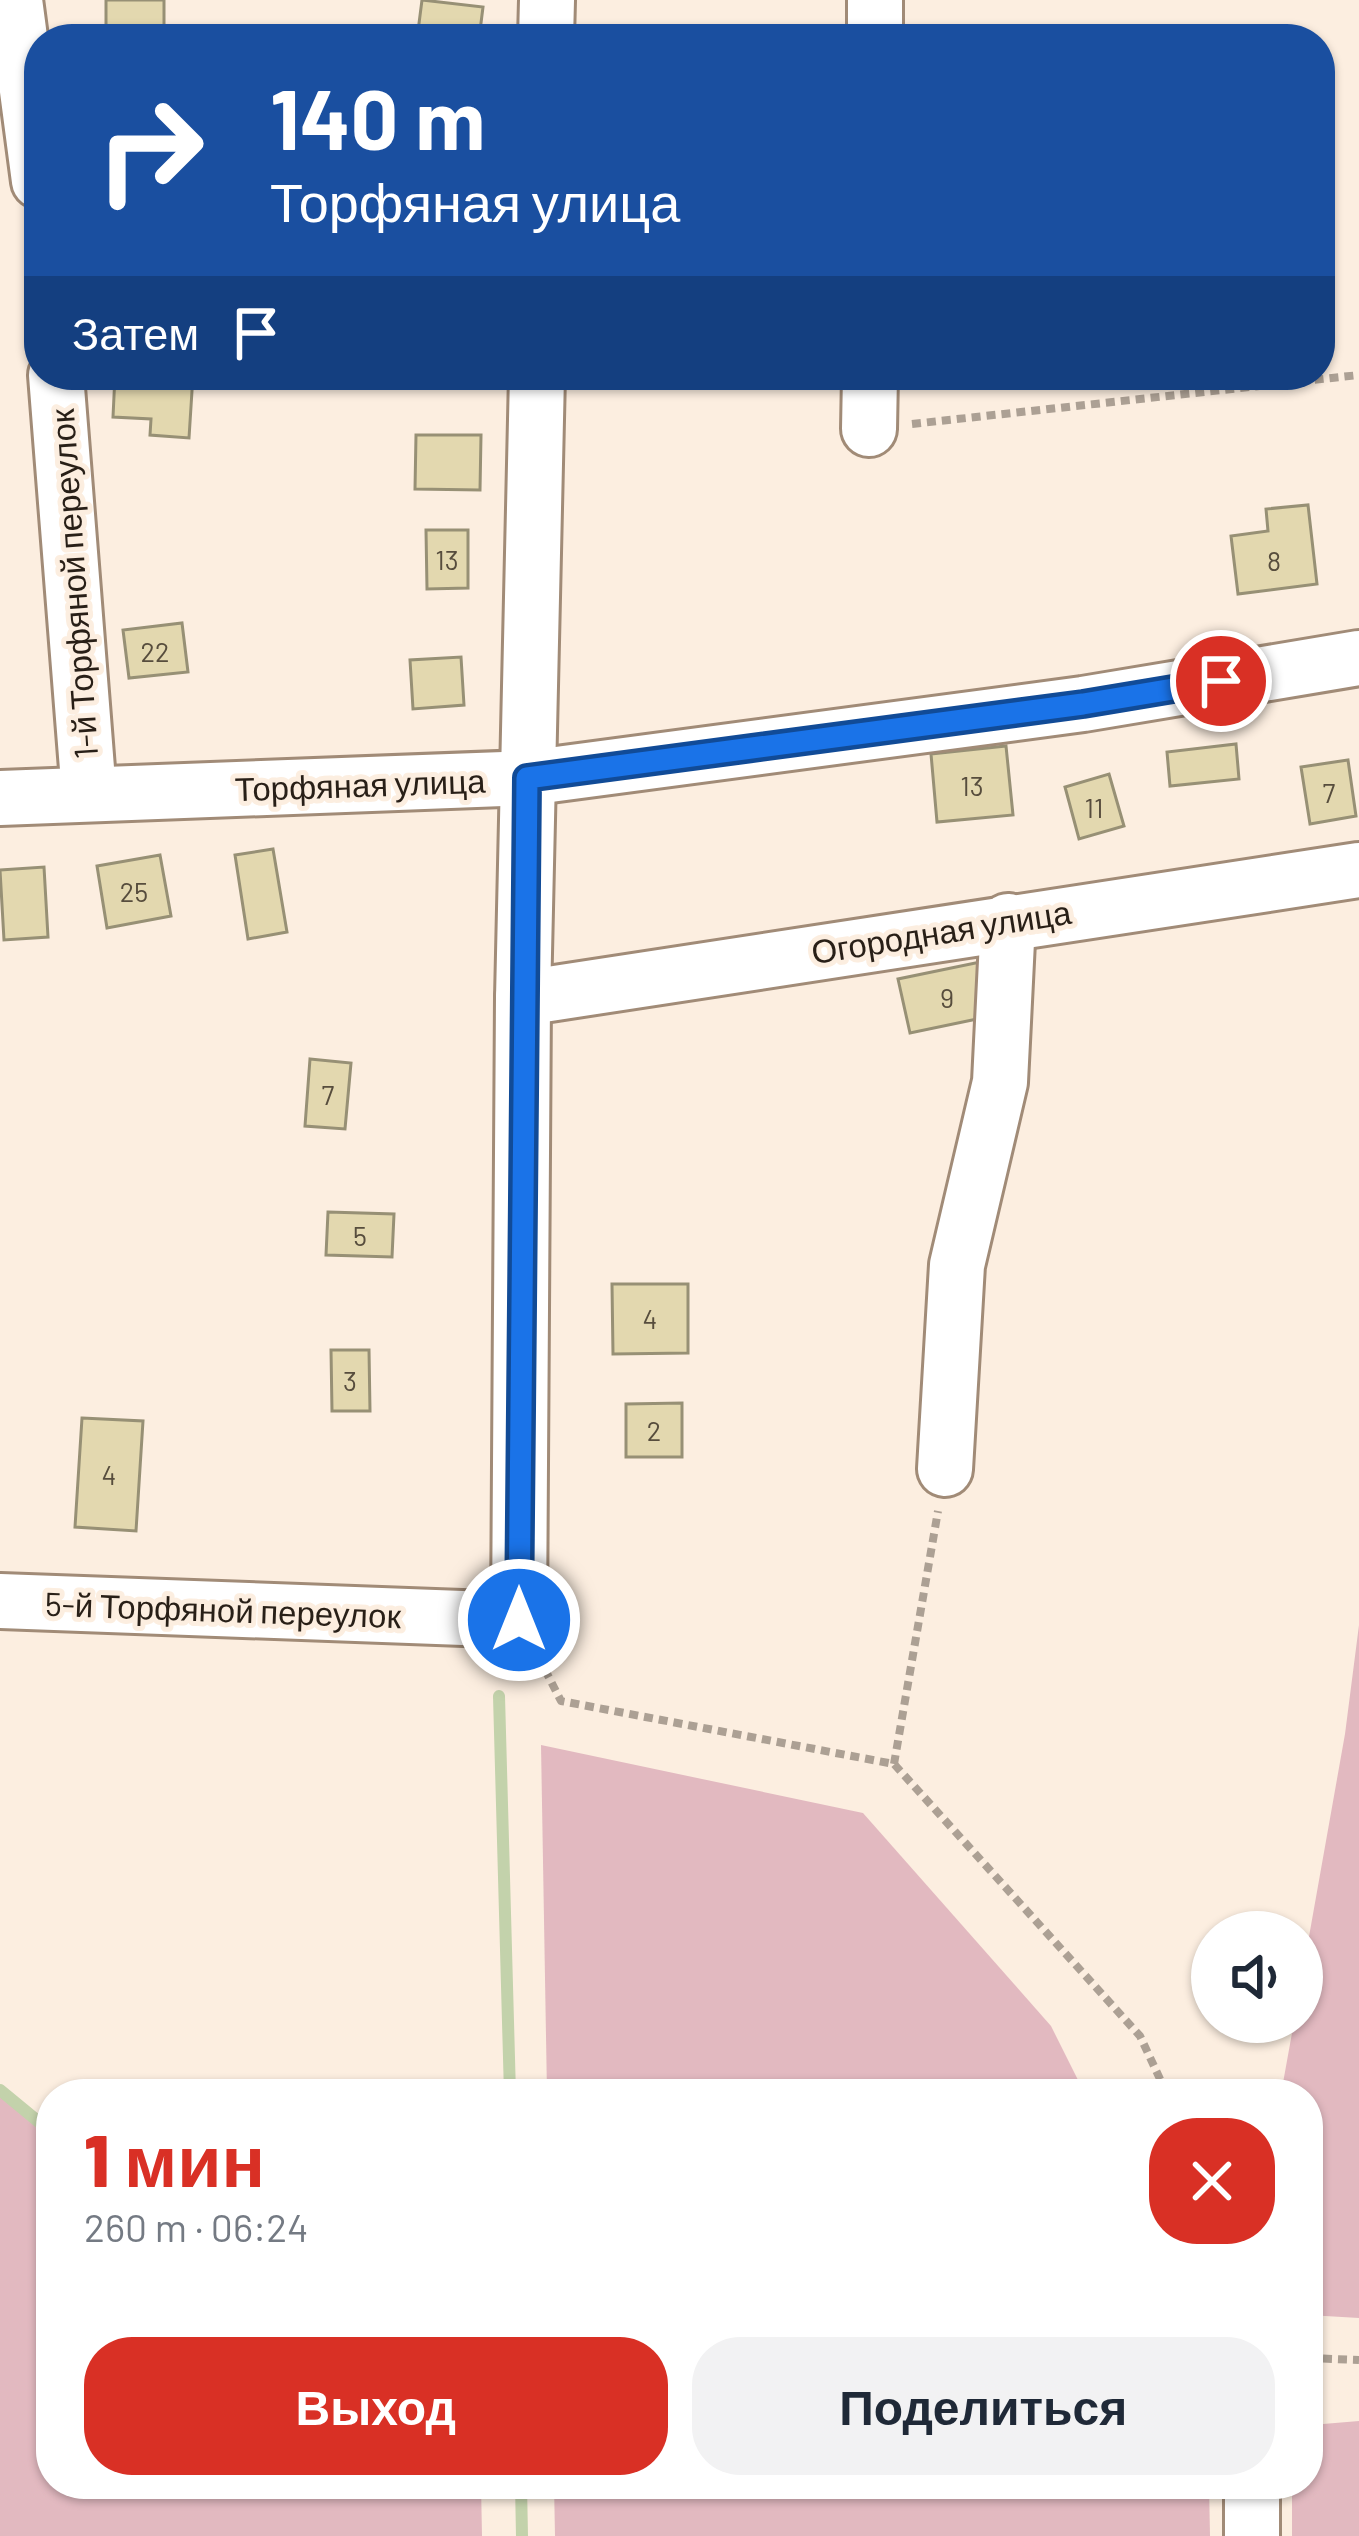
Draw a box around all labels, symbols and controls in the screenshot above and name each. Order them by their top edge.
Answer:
text: 140 m [270,66,485,167]
icon: right [72,72,228,228]
text: Торфяная улица [270,168,680,233]
icon: arrive [223,300,289,366]
text: Затем [72,305,199,359]
street label: 1-й Торфяной переулок [41,407,105,760]
house number: 13 [435,543,459,575]
house number: 8 [1267,544,1281,576]
pin [1170,630,1272,732]
house number: 22 [141,635,169,667]
icon: arrive [1188,648,1254,714]
street label: Торфяная улица [234,760,487,808]
house number: 13 [960,769,984,801]
house number: 7 [1323,776,1336,808]
house number: 11 [1085,791,1103,823]
house number: 25 [120,875,148,907]
street label: Огородная улица [808,891,1074,971]
house number: 9 [940,981,954,1013]
house number: 7 [322,1078,335,1110]
house number: 5 [353,1219,367,1251]
house number: 4 [643,1302,657,1334]
house number: 3 [343,1364,357,1396]
house number: 2 [647,1414,661,1446]
house number: 4 [102,1458,116,1490]
position arrow [456,1557,582,1683]
street label: 5-й Торфяной переулок [44,1583,402,1635]
map controls [1191,1911,1323,2043]
button: sound [1191,1911,1323,2043]
text: 1 мин [84,2115,265,2201]
button: close [1149,2118,1275,2244]
text: 260 m · 06:24 [84,2203,309,2250]
button: Выход [84,2337,668,2475]
button: Поделиться [692,2337,1275,2475]

